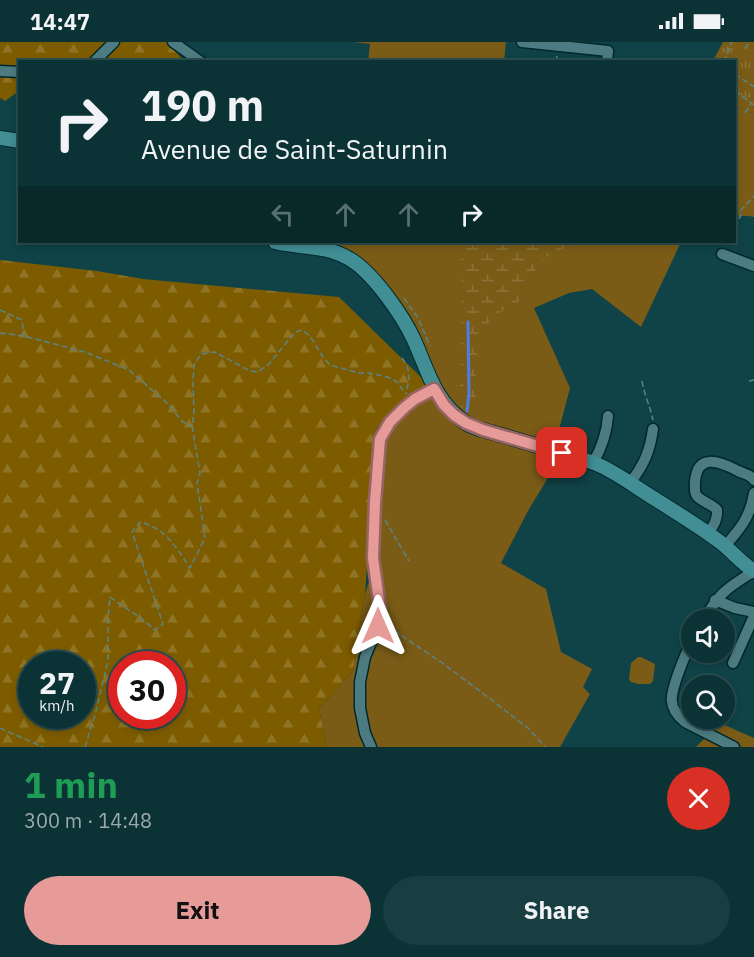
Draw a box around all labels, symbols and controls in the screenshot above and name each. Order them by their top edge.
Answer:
text: 14:47 [30,7,90,36]
text: 190 m [141,78,264,133]
icon: right [42,84,120,162]
text: Avenue de Saint-Saturnin [141,131,448,166]
icon: left [266,198,299,231]
icon: ahead [329,198,362,231]
icon: ahead [392,198,425,231]
icon: right [455,198,488,231]
pin [536,427,587,478]
icon: arrive [545,436,578,469]
position arrow [346,594,410,658]
map controls [681,609,735,729]
button: sound [681,609,735,663]
speed limit sign: 30 [108,651,186,729]
text: 27 [39,663,75,702]
button: search [681,675,735,729]
text: km/h [39,696,75,715]
text: 1 min [24,761,118,808]
button: close [667,767,730,830]
text: 300 m · 14:48 [24,807,152,834]
button: Exit [24,876,371,945]
button: Share [383,876,730,945]

